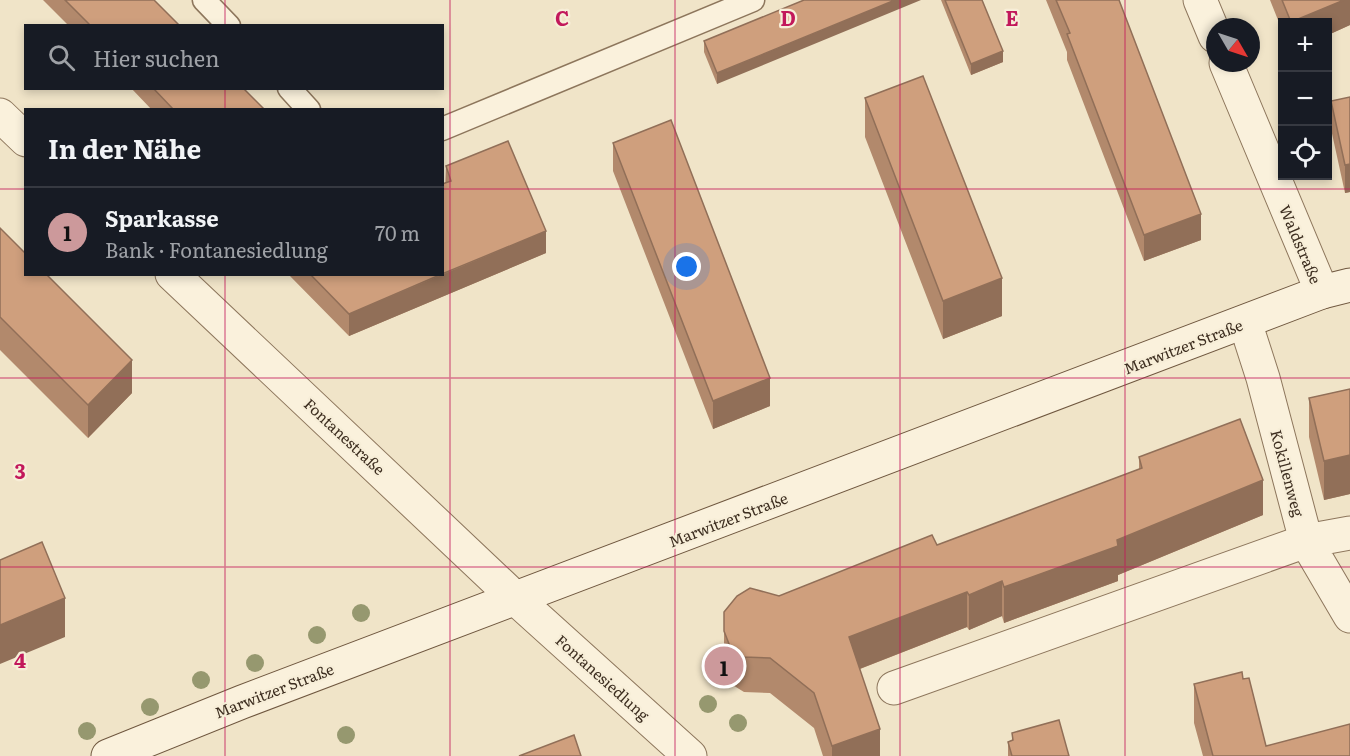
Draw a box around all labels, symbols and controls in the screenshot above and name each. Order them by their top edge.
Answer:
text: C [555,2,569,32]
text: D [780,2,796,32]
text: E [1005,2,1019,32]
north arrow [1206,18,1260,72]
map controls [1278,18,1332,180]
button: + [1278,18,1332,72]
search box [24,24,444,90]
icon: search [45,41,78,74]
text: Hier suchen [93,41,220,74]
button: − [1278,72,1332,126]
button: locate [1278,126,1332,180]
text: In der Nähe [48,128,201,167]
text: Sparkasse [105,201,219,234]
street label: Waldstraße [1274,201,1328,287]
text: 1 [63,217,72,247]
text: 70 m [375,217,420,247]
text: Bank · Fontanesiedlung [105,234,328,264]
your location [672,252,701,281]
street label: Marwitzer Straße [1120,313,1246,379]
street label: Fontanestraße [299,392,391,480]
street label: Kokillenweg [1265,427,1311,520]
text: 3 [14,455,26,485]
street label: Marwitzer Straße [665,486,791,552]
street label: Fontanesiedlung [551,629,656,726]
text: 4 [14,644,26,674]
pin: 1 [704,644,744,688]
street label: Marwitzer Straße [211,657,337,723]

